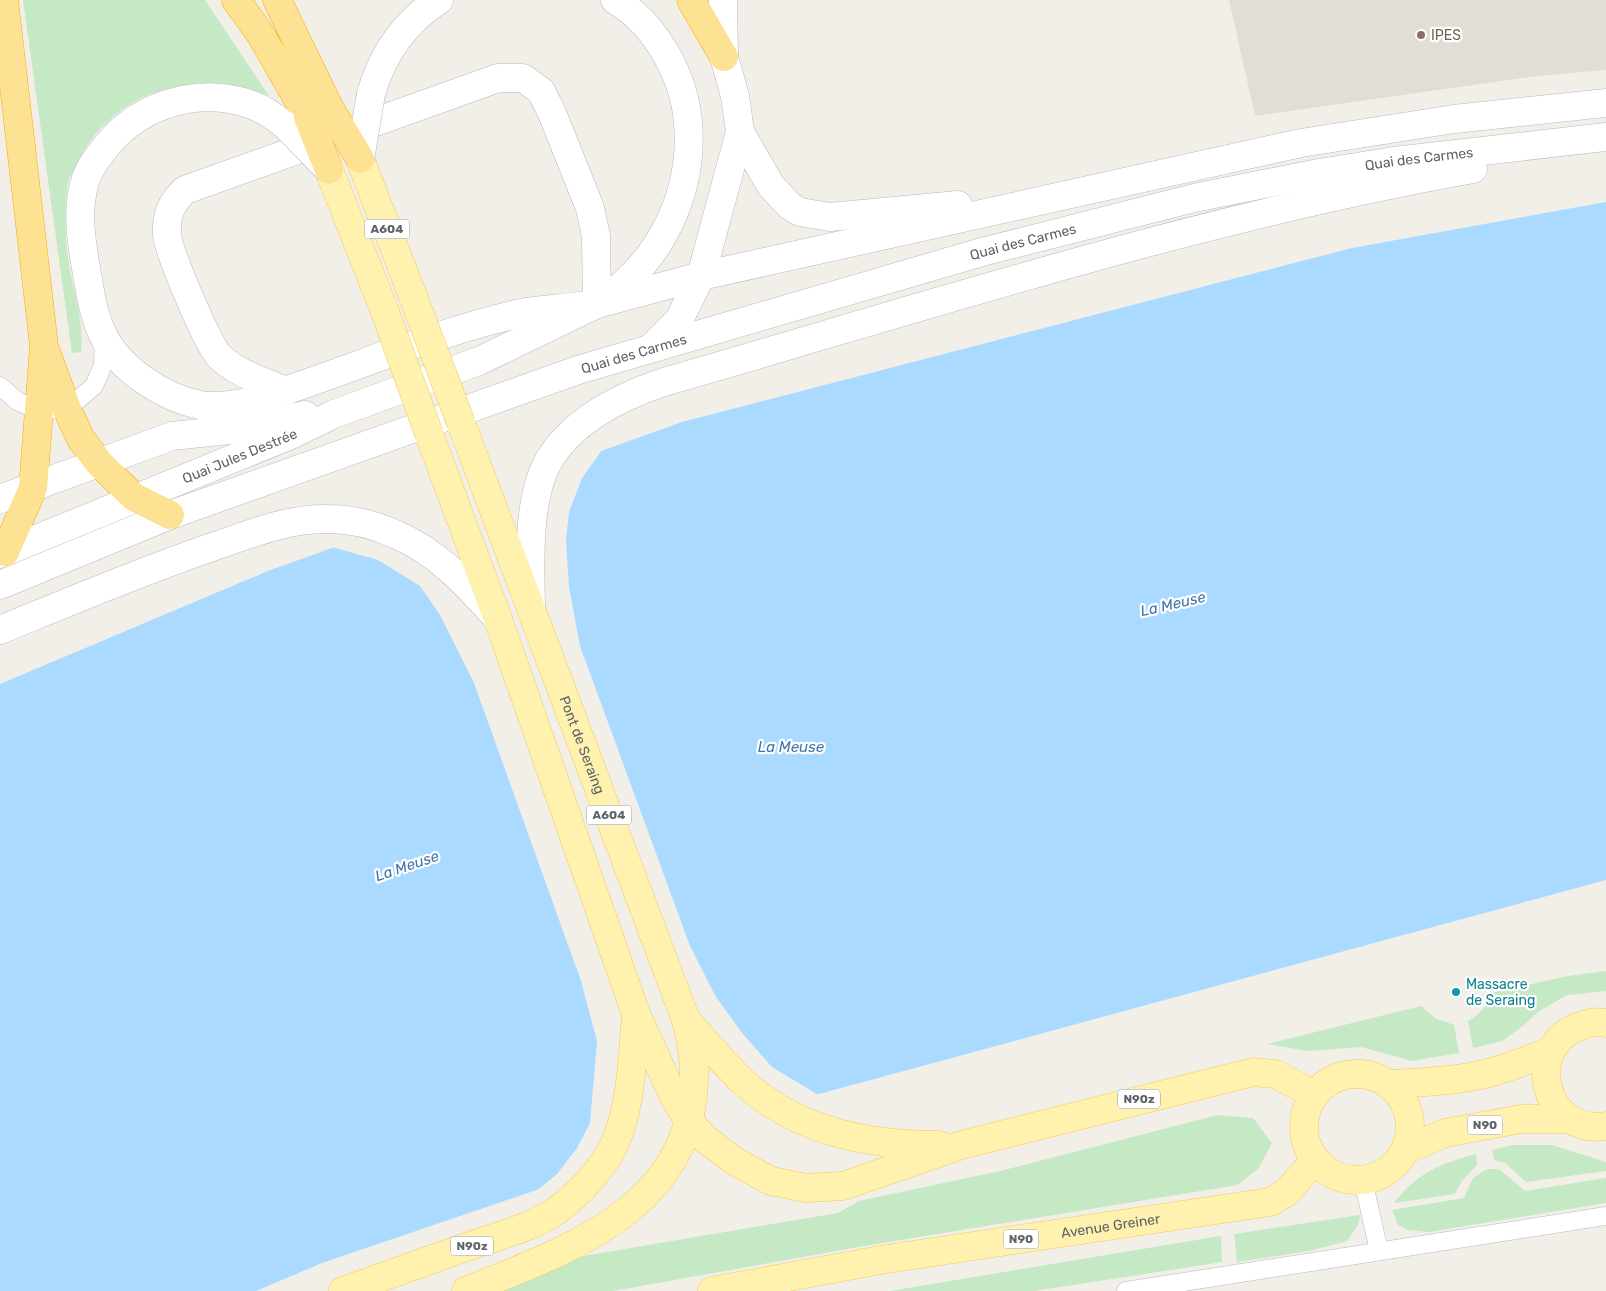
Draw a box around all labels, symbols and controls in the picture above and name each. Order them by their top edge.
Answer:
place label: IPES [1431,27,1461,44]
marker: IPES [1415,29,1427,41]
street label: Quai des Carmes [1364,144,1474,175]
road number: A604 [364,220,410,238]
street label: Quai des Carmes [968,220,1078,264]
street label: Quai des Carmes [579,331,689,378]
street label: Quai Jules Destrée [180,425,300,487]
water label: La Meuse [1139,588,1208,620]
street label: Pont de Seraing [556,694,608,797]
water label: La Meuse [758,738,825,756]
road number: A604 [586,806,632,824]
water label: La Meuse [373,847,442,885]
place label: Massacre de Seraing [1466,976,1535,1009]
marker: Massacre de Seraing [1450,986,1462,998]
road number: N90z [1118,1090,1160,1108]
road number: N90 [1468,1116,1502,1134]
street label: Avenue Greiner [1060,1210,1162,1242]
road number: N90 [1004,1230,1038,1248]
road number: N90z [451,1236,493,1256]

